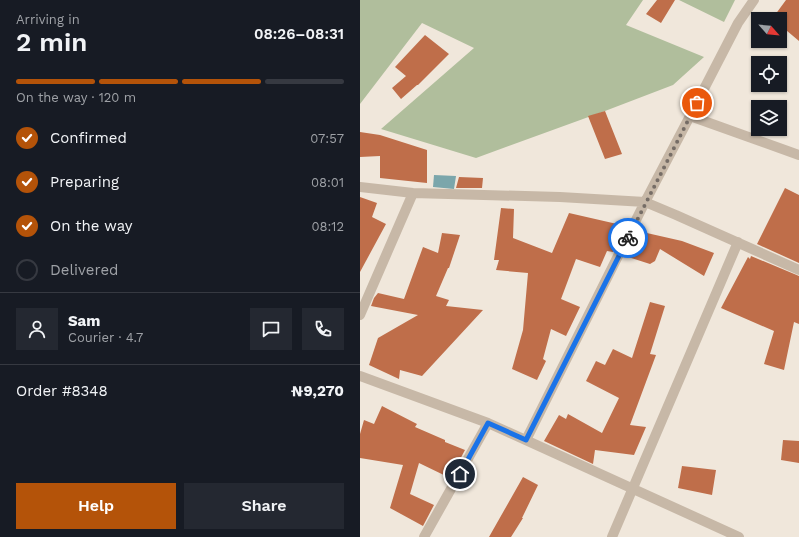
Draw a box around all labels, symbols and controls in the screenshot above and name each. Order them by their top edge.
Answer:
text: Arriving in [16,12,80,27]
north arrow [751,12,787,48]
map controls [751,12,787,136]
text: 08:26–08:31 [254,25,344,43]
text: 2 min [16,27,87,57]
button: locate [751,56,787,92]
pin [680,86,714,120]
text: On the way · 120 m [16,90,136,105]
icon: bag [686,92,708,114]
button: layers [751,100,787,136]
icon: check [16,127,38,149]
text: Confirmed [50,129,127,147]
text: 07:57 [310,131,344,146]
icon: check [16,171,38,193]
text: Preparing [50,173,119,191]
text: 08:01 [311,175,344,190]
icon: check [16,215,38,237]
text: On the way [50,217,132,235]
courier [608,218,648,258]
text: 08:12 [311,219,344,234]
icon: bike [617,227,639,249]
text: Delivered [50,261,118,279]
button: person [16,308,58,350]
button: chat [250,308,292,350]
button: phone [302,308,344,350]
text: Sam [68,312,100,330]
text: Courier · 4.7 [68,330,143,345]
text: Order #8348 [16,382,108,400]
text: ₦9,270 [291,382,344,400]
pin [443,457,477,491]
icon: home [449,463,471,485]
button: Help [16,483,176,529]
button: Share [184,483,344,529]

